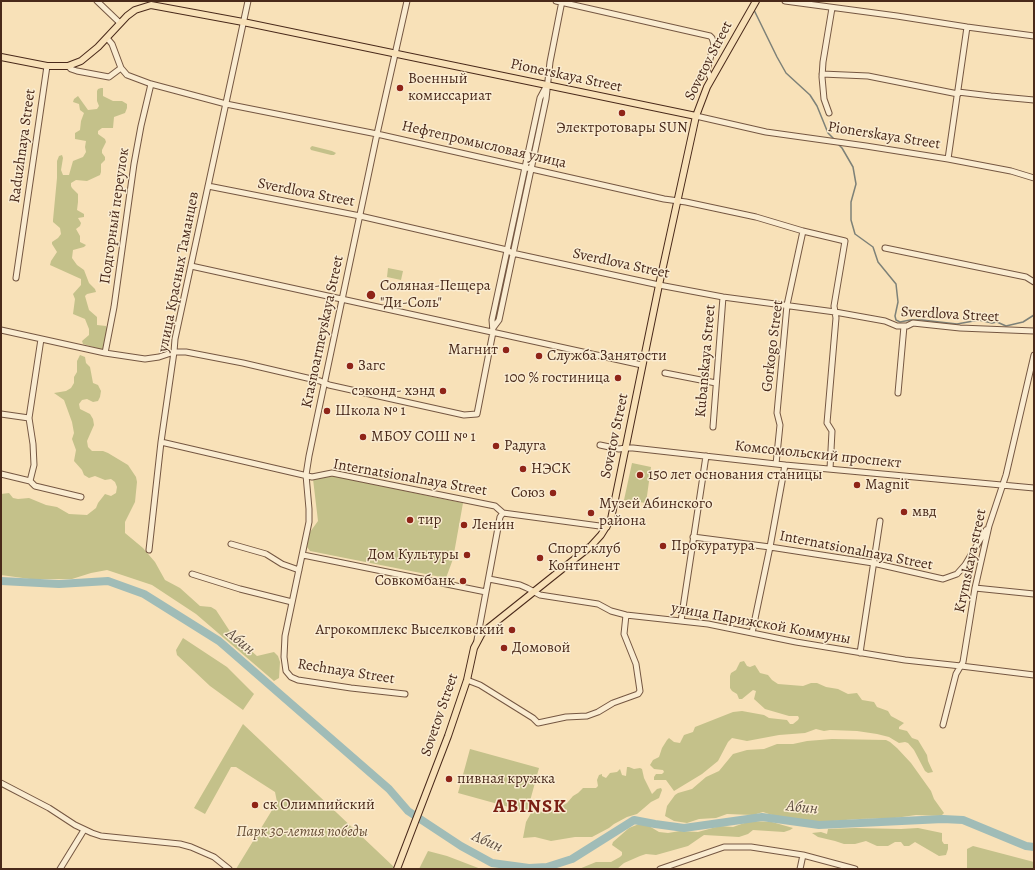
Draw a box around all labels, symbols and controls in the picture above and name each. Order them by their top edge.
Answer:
street label: Sovetov Street [681,18,737,104]
street label: Pionerskaya Street [509,55,623,97]
place label: Военный комиссариат [408,70,492,105]
marker: Военный комиссариат [395,83,405,93]
street label: Raduzhnaya Street [6,88,40,204]
marker: Электротовары SUN [617,108,627,118]
street label: Нефтепромысловая улица [400,117,568,173]
street label: Pionerskaya Street [826,118,942,154]
place label: Электротовары SUN [556,119,688,137]
street label: Подгорный переулок [97,147,133,285]
street label: Sverdlova Street [256,175,356,211]
street label: улица Красных Таманцев [155,190,203,354]
street label: Sverdlova Street [571,245,671,283]
street label: Krasnoarmeyskaya Street [298,254,348,410]
place label: Соляная-Пещера "Ди-Соль" [380,277,491,312]
marker: Соляная-Пещера "Ди-Соль" [365,289,377,301]
street label: Gorkogo Street [758,299,788,393]
street label: Sverdlova Street [900,303,1000,327]
street label: Kubanskaya Street [692,304,720,418]
place label: Магнит [448,341,498,359]
marker: Магнит [501,345,511,355]
place label: Служба Занятости [547,347,667,365]
marker: Служба Занятости [534,351,544,361]
place label: Загс [358,357,386,375]
marker: Загс [345,361,355,371]
place label: 100 % гостиница [504,369,610,387]
marker: 100 % гостиница [613,373,623,383]
place label: сэконд- хэнд [351,382,435,400]
marker: сэконд- хэнд [438,386,448,396]
street label: Sovetov Street [597,392,633,480]
place label: Школа № 1 [335,402,406,420]
marker: Школа № 1 [322,406,332,416]
place label: МБОУ СОШ № 1 [371,428,476,446]
marker: МБОУ СОШ № 1 [358,432,368,442]
place label: Радуга [504,437,546,455]
street label: Комсомольский проспект [734,437,902,473]
marker: Радуга [491,441,501,451]
street label: Internatsionalnaya Street [332,456,488,500]
place label: НЭСК [531,460,571,478]
marker: НЭСК [518,464,528,474]
place label: 150 лет основания станицы [648,466,823,484]
marker: 150 лет основания станицы [635,470,645,480]
place label: Magnit [865,476,909,494]
marker: Magnit [852,480,862,490]
place label: Союз [511,484,545,502]
marker: Союз [548,488,558,498]
place label: Музей Абинского района [599,495,713,530]
place label: мвд [912,503,937,521]
marker: мвд [899,507,909,517]
street label: Krymskaya street [951,507,991,615]
marker: Музей Абинского района [586,508,596,518]
place label: тир [418,511,441,529]
marker: тир [405,515,415,525]
place label: Ленин [472,516,515,534]
marker: Ленин [459,520,469,530]
street label: Internatsionalnaya Street [778,527,934,575]
place label: Прокуратура [671,537,755,555]
place label: Спорт клуб Континент [548,540,621,575]
marker: Прокуратура [658,541,668,551]
place label: Дом Культуры [368,546,459,564]
marker: Дом Культуры [462,550,472,560]
marker: Спорт клуб Континент [535,553,545,563]
place label: Совкомбанк [375,572,455,590]
marker: Совкомбанк [458,576,468,586]
street label: улица Парижской Коммуны [670,599,852,649]
place label: Агрокомплекс Выселковский [315,621,504,639]
water label: Абин [222,624,258,660]
marker: Агрокомплекс Выселковский [507,625,517,635]
place label: Домовой [512,639,570,657]
marker: Домовой [499,643,509,653]
street label: Rechnaya Street [296,655,396,689]
street label: Sovetov Street [417,671,463,759]
place label: пивная кружка [457,770,555,788]
marker: пивная кружка [444,774,454,784]
place label: ск Олимпийский [263,796,375,814]
district label: ABINSK [493,796,567,818]
water label: Абин [785,797,819,819]
marker: ск Олимпийский [250,800,260,810]
park label: Парк 30-летия победы [236,823,368,841]
water label: Абин [469,827,505,857]

